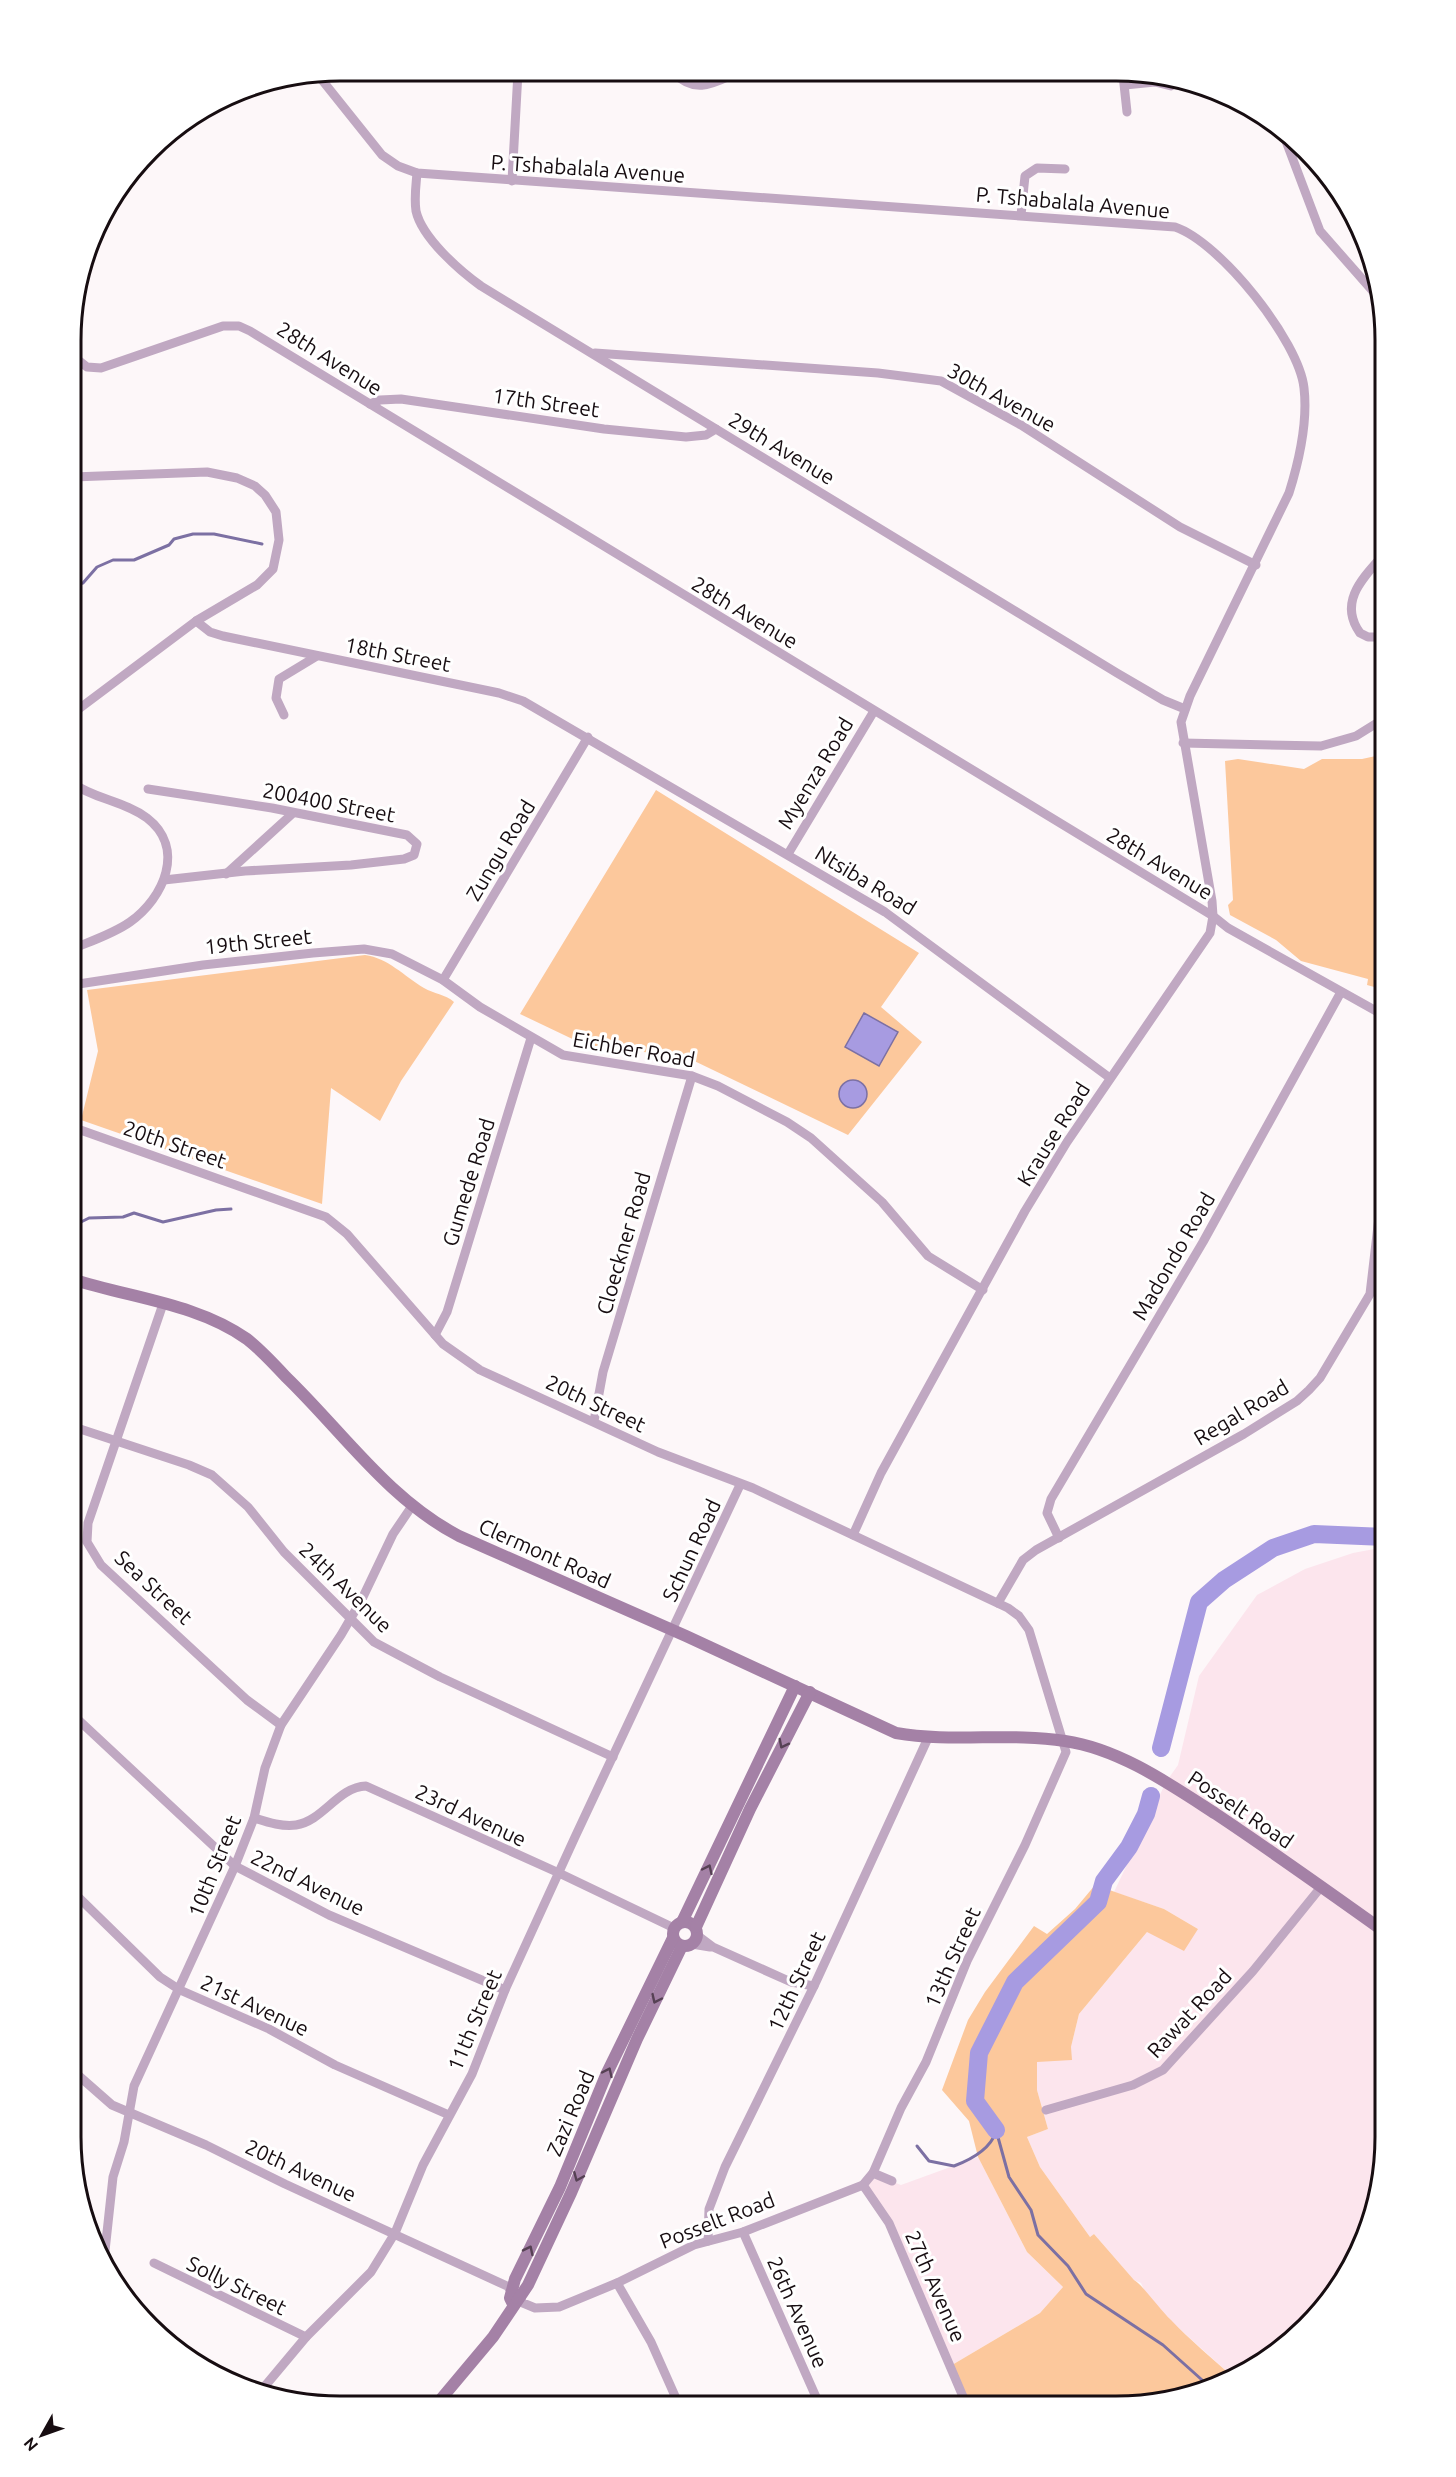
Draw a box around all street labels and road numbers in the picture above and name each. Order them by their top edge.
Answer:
street label: P. Tshabalala Avenue [490,149,686,187]
street label: P. Tshabalala Avenue [975,182,1171,222]
street label: 28th Avenue [273,316,387,400]
street label: 30th Avenue [944,358,1060,436]
street label: 17th Street [491,383,601,421]
street label: 29th Avenue [725,407,839,489]
street label: 28th Avenue [688,571,802,653]
street label: 18th Street [343,632,453,676]
street label: Myenza Road [772,713,858,833]
street label: 200400 Street [261,777,397,827]
street label: Zungu Road [461,795,539,905]
street label: 28th Avenue [1103,822,1217,904]
street label: Ntsiba Road [811,840,921,920]
street label: 19th Street [203,923,313,959]
street label: Eichber Road [571,1026,697,1072]
street label: Krause Road [1012,1078,1094,1190]
street label: 20th Street [120,1115,230,1173]
street label: Gumede Road [437,1115,499,1249]
street label: Cloeckner Road [591,1169,655,1317]
street label: Madondo Road [1127,1188,1219,1324]
street label: 20th Street [542,1369,650,1437]
street label: Regal Road [1189,1374,1293,1450]
street label: Schun Road [657,1495,725,1605]
street label: Clermont Road [475,1513,615,1593]
street label: 24th Avenue [295,1537,397,1637]
street label: Sea Street [110,1545,198,1629]
street label: Posselt Road [1184,1765,1298,1853]
street label: 23rd Avenue [412,1779,530,1851]
street label: 10th Street [183,1812,245,1920]
street label: 22nd Avenue [247,1844,369,1920]
street label: 13th Street [919,1903,985,2011]
street label: 12th Street [762,1927,830,2035]
street label: Rawat Road [1142,1964,1236,2062]
street label: 11th Street [442,1966,506,2074]
street label: 21st Avenue [197,1969,313,2041]
street label: Zazi Road [541,2067,599,2159]
street label: 20th Avenue [242,2134,360,2206]
street label: Posselt Road [656,2187,778,2253]
street label: 27th Avenue [901,2227,971,2345]
street label: Solly Street [183,2251,291,2319]
street label: 26th Avenue [763,2253,833,2371]

